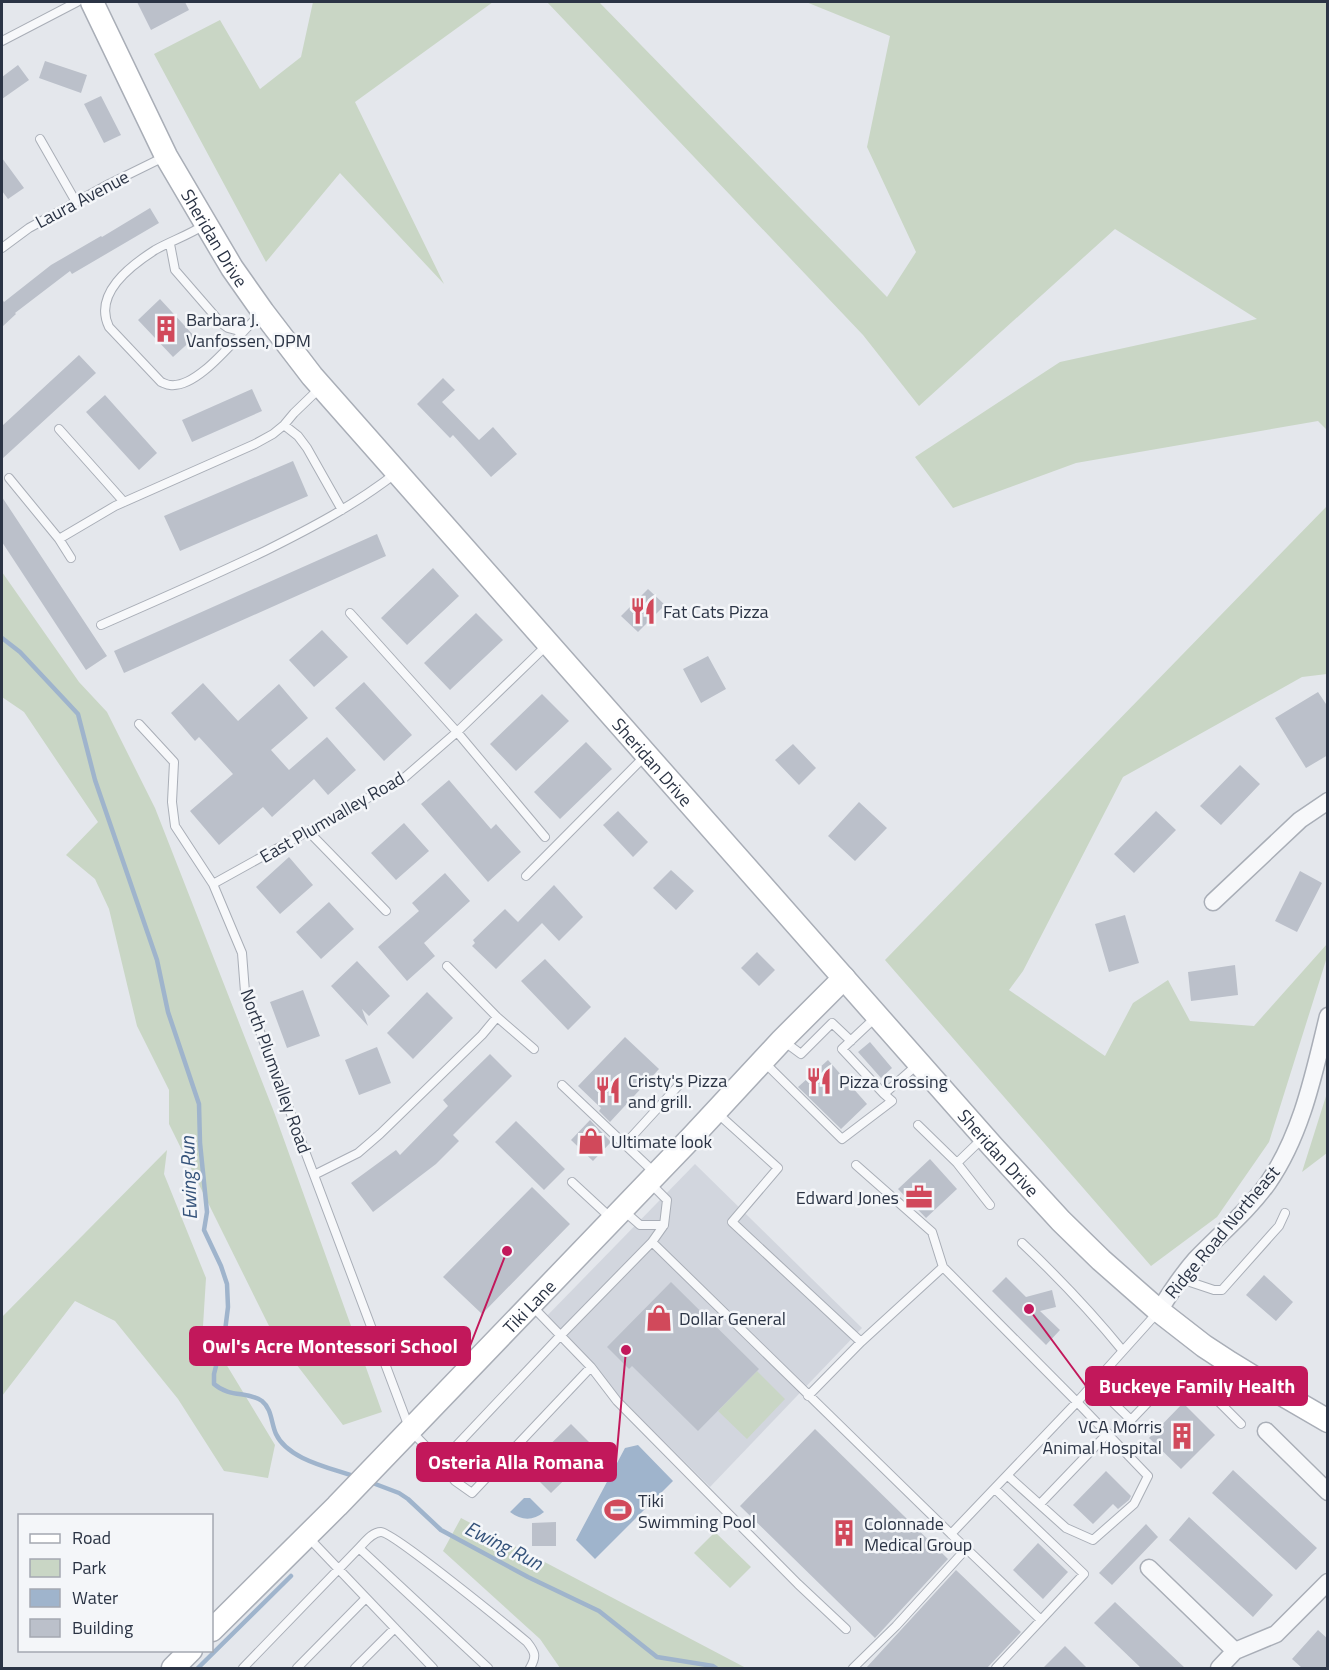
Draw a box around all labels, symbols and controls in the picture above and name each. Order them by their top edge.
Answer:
street label: Laura Avenue [30,163,134,235]
street label: Sheridan Drive [175,184,255,292]
place label: Barbara J. Vanfossen, DPM [186,306,311,354]
building icon: Barbara J. Vanfossen, DPM [151,314,181,344]
restaurant icon: Fat Cats Pizza [628,596,658,626]
place label: Fat Cats Pizza [663,598,769,625]
street label: Sheridan Drive [606,711,699,812]
street label: East Plumvalley Road [255,764,409,870]
street label: North Plumvalley Road [234,985,318,1157]
restaurant icon: Pizza Crossing [804,1066,834,1096]
place label: Cristy's Pizza and grill. [628,1067,727,1115]
place label: Pizza Crossing [839,1068,948,1095]
restaurant icon: Cristy's Pizza and grill. [593,1075,623,1105]
street label: Sheridan Drive [952,1103,1046,1203]
shop icon: Ultimate look [576,1126,606,1156]
place label: Ultimate look [611,1128,713,1155]
water label: Ewing Run [171,1135,205,1220]
street label: Ridge Road Northeast [1158,1159,1286,1304]
office icon: Edward Jones [904,1182,934,1212]
place label: Edward Jones [796,1184,899,1211]
street label: Tiki Lane [496,1273,562,1340]
shop icon: Dollar General [644,1303,674,1333]
place label: Dollar General [679,1305,786,1332]
callout: Owl's Acre Montessori School [190,1327,470,1365]
text: Owl's Acre Montessori School [202,1330,458,1361]
callout: Buckeye Family Health [1086,1367,1307,1405]
text: Buckeye Family Health [1099,1370,1295,1401]
place label: VCA Morris Animal Hospital [1043,1413,1162,1461]
building icon: VCA Morris Animal Hospital [1167,1421,1197,1451]
callout: Osteria Alla Romana [417,1443,616,1481]
text: Osteria Alla Romana [428,1446,604,1477]
place label: Tiki Swimming Pool [638,1487,756,1535]
sports icon: Tiki Swimming Pool [603,1495,633,1525]
place label: Colonnade Medical Group [864,1510,972,1558]
water label: Ewing Run [460,1512,549,1578]
legend [18,1514,213,1652]
building icon: Colonnade Medical Group [829,1518,859,1548]
text: Road [72,1524,111,1551]
text: Park [72,1554,107,1581]
text: Water [72,1584,118,1611]
text: Building [72,1614,133,1641]

